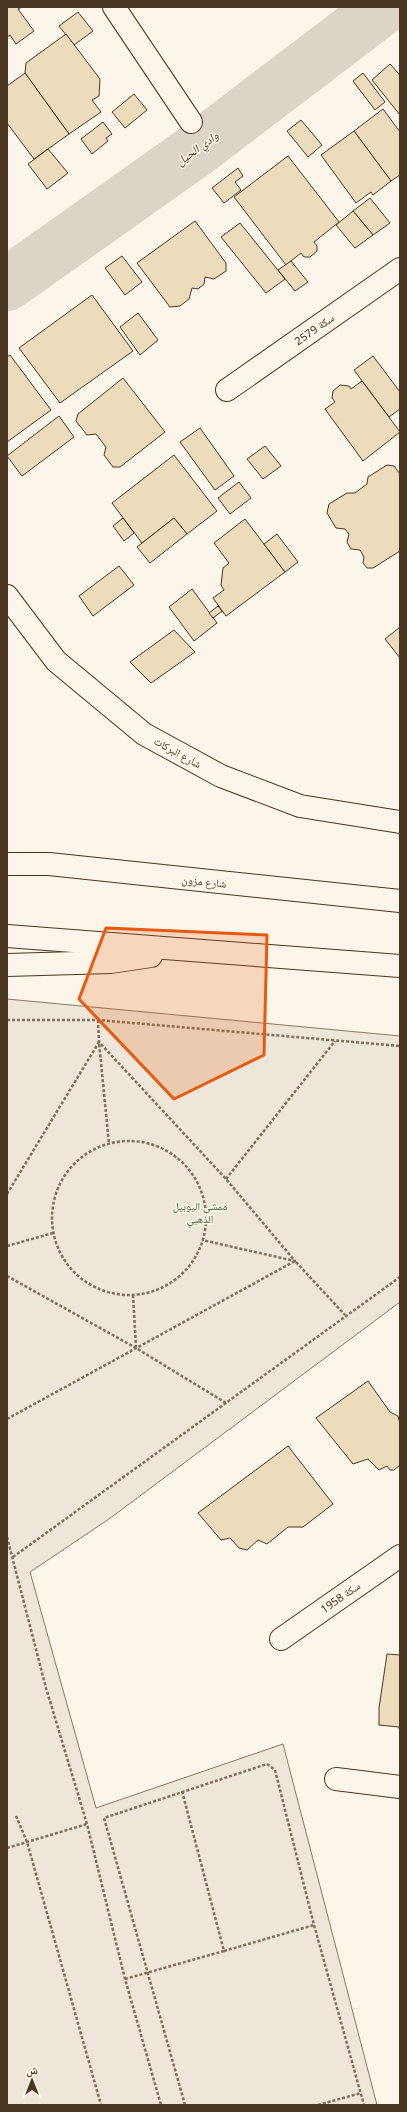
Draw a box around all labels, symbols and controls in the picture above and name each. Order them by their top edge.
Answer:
water label: وادي الحيل [172,127,223,171]
street label: سكة 2579 [291,310,337,348]
street label: شارع البركات [152,733,204,771]
street label: شارع مزون [181,871,227,891]
park label: ممشى اليوبيل الذهبي [173,1198,227,1227]
street label: سكة 1958 [317,1578,363,1616]
north arrow [12,2060,52,2100]
text: ش [26,2062,38,2078]

